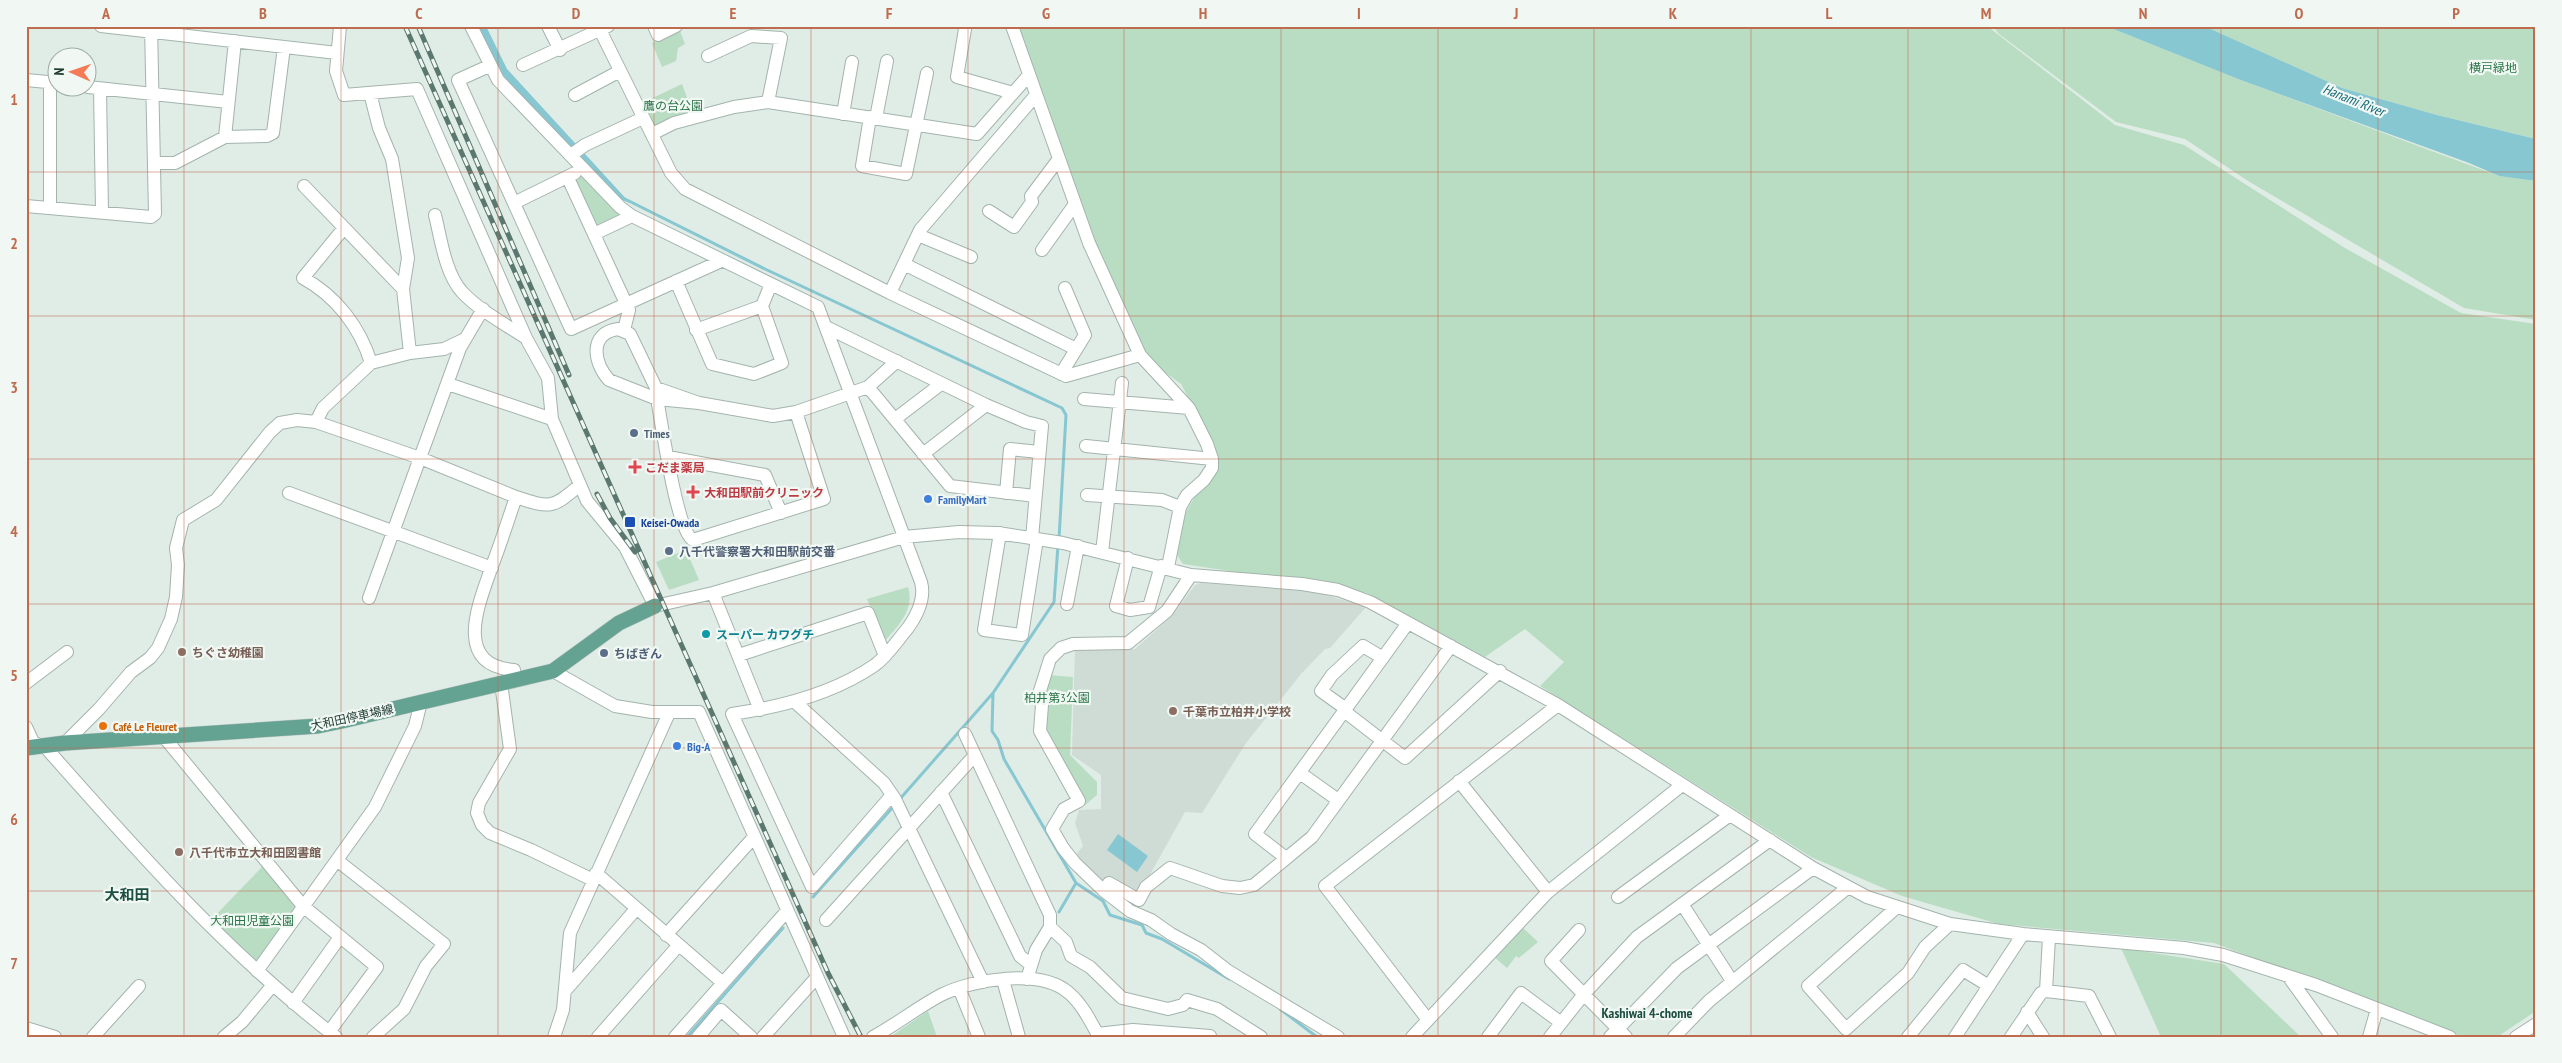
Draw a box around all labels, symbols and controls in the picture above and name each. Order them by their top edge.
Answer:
text: A [101,3,111,23]
text: B [259,3,267,23]
text: C [415,3,423,23]
text: D [572,3,581,23]
text: E [730,3,737,23]
text: F [886,3,893,23]
text: G [1042,3,1050,23]
text: H [1199,3,1207,23]
text: I [1357,3,1361,23]
text: J [1513,3,1518,23]
text: K [1669,3,1678,23]
text: L [1826,3,1833,23]
text: M [1981,3,1991,23]
text: N [2139,3,2147,23]
text: O [2295,3,2304,23]
text: P [2452,3,2460,23]
north arrow [48,48,98,98]
park label: 横戸緑地 [2469,60,2517,75]
text: N [50,67,68,76]
water label: Hanami River [2321,80,2389,121]
text: 1 [10,89,18,109]
park label: 鷹の台公園 [643,98,703,113]
text: 2 [10,233,18,253]
text: 3 [10,377,18,397]
place label: Times [644,426,670,441]
marker: Times [628,427,640,439]
place label: こだま薬局 [645,460,705,475]
marker: こだま薬局 [629,461,641,473]
marker: 大和田駅前クリニック [686,485,700,499]
place label: 大和田駅前クリニック [704,485,824,500]
place label: FamilyMart [938,492,987,507]
marker: FamilyMart [922,493,934,505]
marker: Keisei-Owada [623,515,637,529]
place label: Keisei-Owada [641,515,699,530]
text: 4 [10,521,18,541]
place label: 八千代警察署大和田駅前交番 [679,544,836,559]
marker: 八千代警察署大和田駅前交番 [663,545,675,557]
place label: スーパー カワグチ [716,627,814,642]
marker: スーパー カワグチ [700,628,712,640]
place label: ちぐさ幼稚園 [192,645,264,660]
marker: ちぐさ幼稚園 [176,646,188,658]
place label: ちばぎん [614,646,662,661]
marker: ちばぎん [598,647,610,659]
text: 5 [10,665,18,685]
park label: 柏井第3公園 [1024,690,1090,705]
street label: 大和田停車場線 [309,701,395,733]
place label: 千葉市立柏井小学校 [1183,704,1291,719]
marker: 千葉市立柏井小学校 [1167,705,1179,717]
place label: Café Le Fleuret [113,719,178,734]
marker: Café Le Fleuret [97,720,109,732]
place label: Big-A [687,739,711,754]
marker: Big-A [671,740,683,752]
text: 6 [10,809,18,829]
place label: 八千代市立大和田図書館 [189,845,321,860]
marker: 八千代市立大和田図書館 [173,846,185,858]
district label: 大和田 [104,885,150,904]
park label: 大和田児童公園 [210,913,294,928]
text: 7 [10,953,18,973]
district label: Kashiwai 4-chome [1602,1004,1692,1022]

